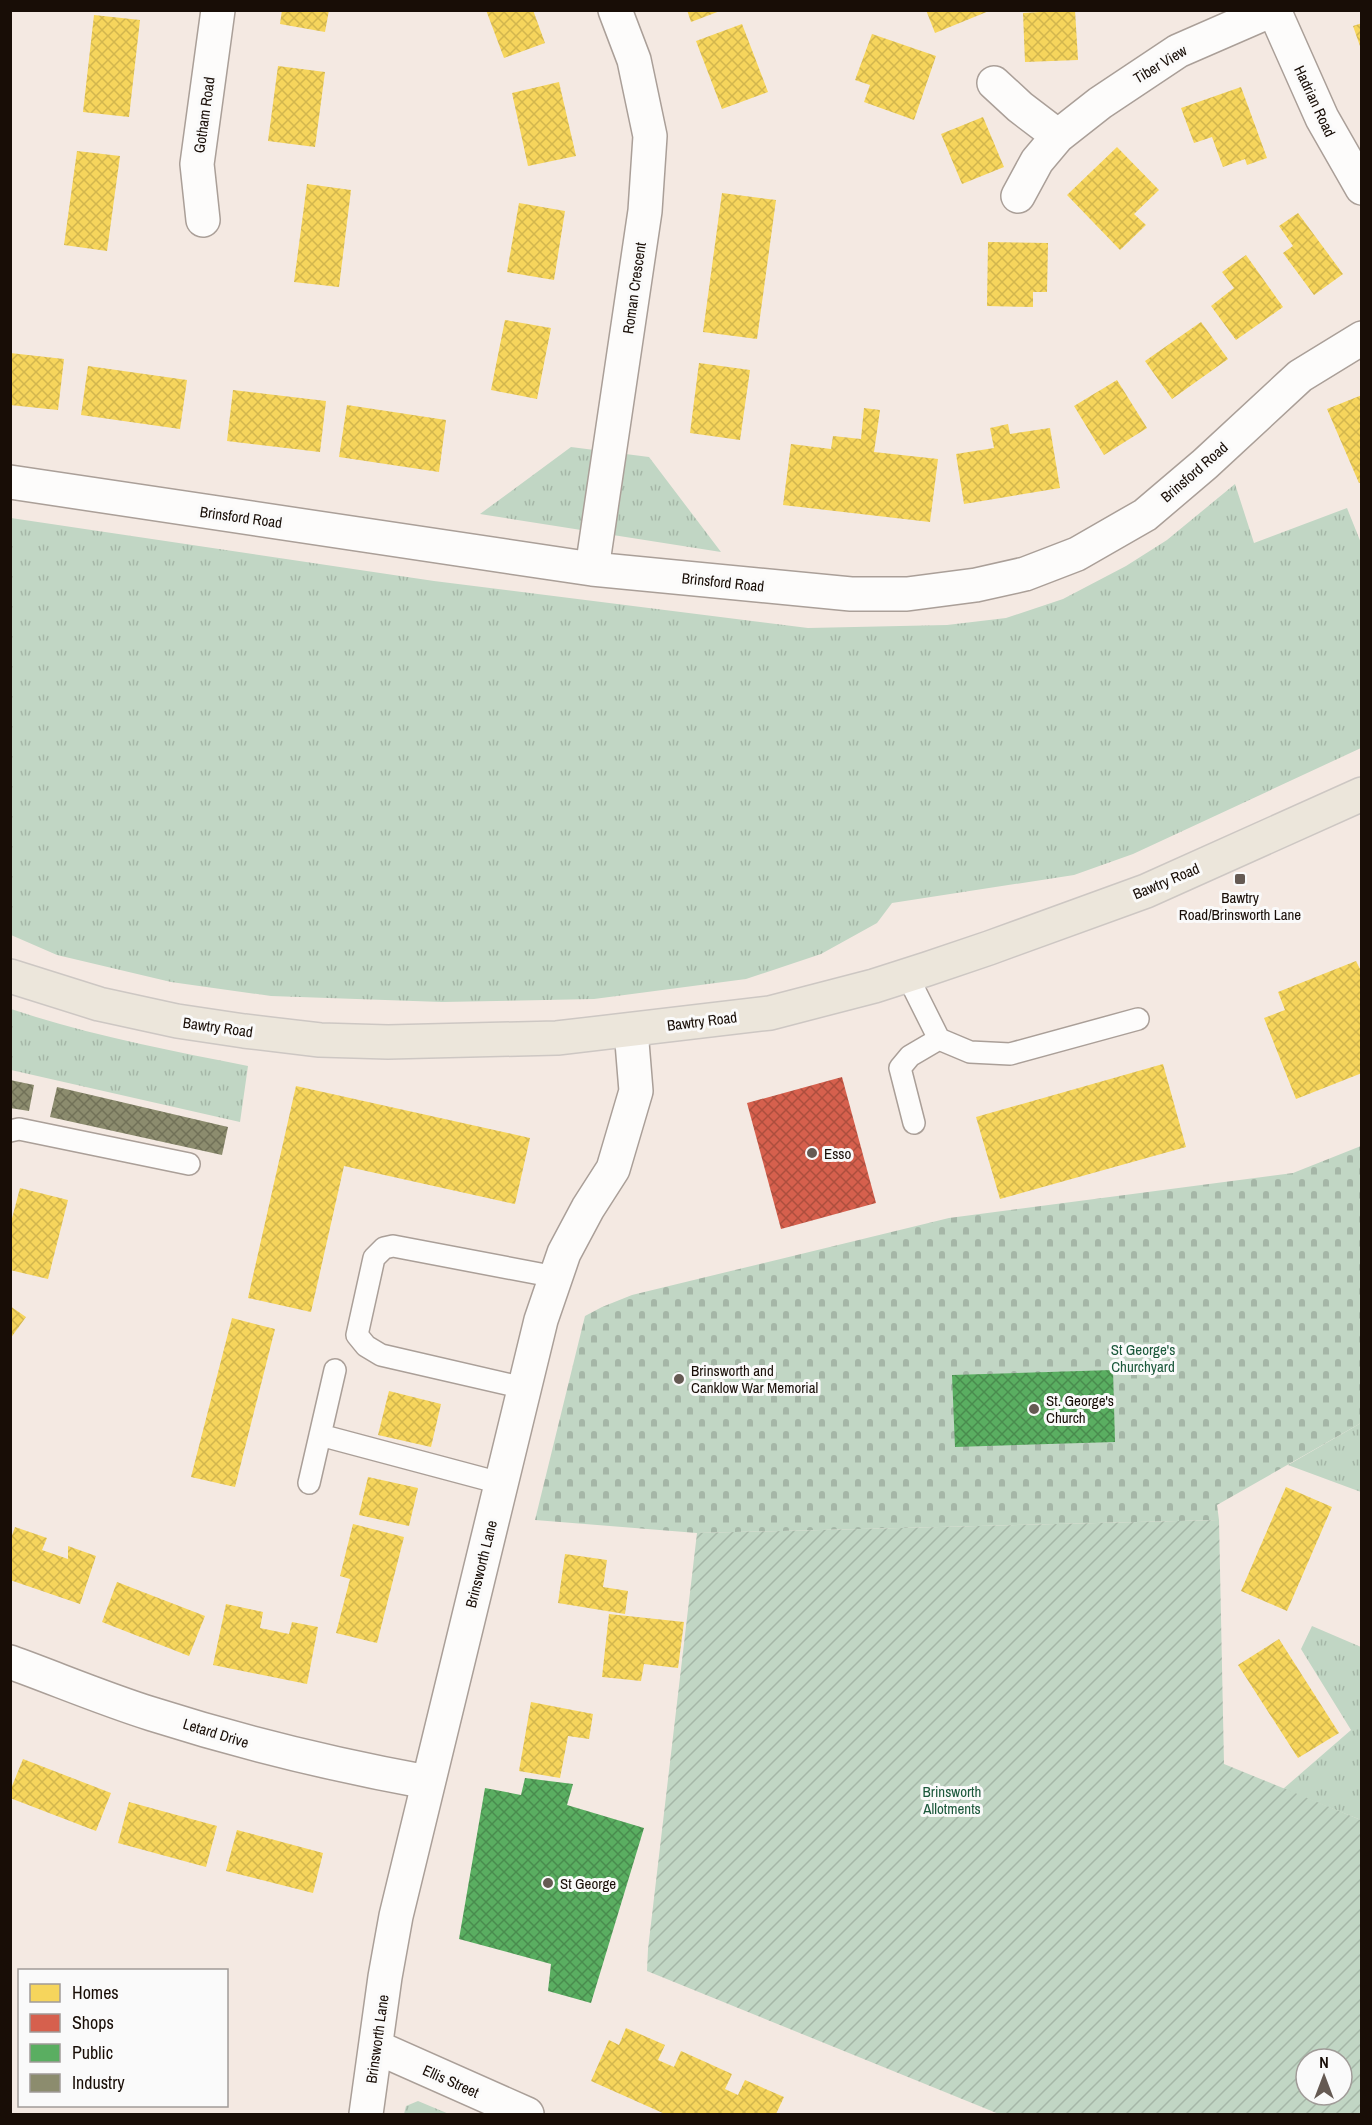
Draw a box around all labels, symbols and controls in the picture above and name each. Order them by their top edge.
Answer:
street label: Tiber View [1129,40,1191,88]
street label: Hadrian Road [1289,62,1341,140]
street label: Gotham Road [188,76,220,154]
street label: Roman Crescent [617,240,651,335]
street label: Brinsford Road [1156,437,1232,507]
street label: Brinsford Road [199,501,283,533]
street label: Brinsford Road [681,567,765,597]
street label: Bawtry Road [1129,858,1203,904]
marker: Bawtry Road/Brinsworth Lane [1233,872,1247,886]
place label: Bawtry Road/Brinsworth Lane [1179,887,1301,925]
street label: Bawtry Road [666,1006,738,1036]
street label: Bawtry Road [182,1012,254,1042]
place label: Esso [824,1143,852,1164]
marker: Esso [805,1146,819,1160]
park label: St George's Churchyard [1111,1339,1175,1377]
place label: Brinsworth and Canklow War Memorial [691,1360,818,1398]
marker: Brinsworth and Canklow War Memorial [672,1372,686,1386]
place label: St. George's Church [1046,1390,1114,1428]
marker: St. George's Church [1027,1402,1041,1416]
street label: Brinsworth Lane [460,1518,502,1610]
street label: Letard Drive [181,1713,252,1753]
park label: Brinsworth Allotments [922,1781,981,1819]
place label: St George [560,1873,616,1894]
marker: St George [541,1876,555,1890]
legend [18,1969,228,2107]
text: Homes [72,1980,119,2005]
street label: Brinsworth Lane [360,1993,394,2085]
text: Shops [72,2010,114,2035]
text: Public [72,2040,113,2065]
north arrow [1294,2047,1354,2107]
text: N [1319,2051,1329,2073]
street label: Ellis Street [420,2059,483,2103]
text: Industry [72,2070,125,2095]

